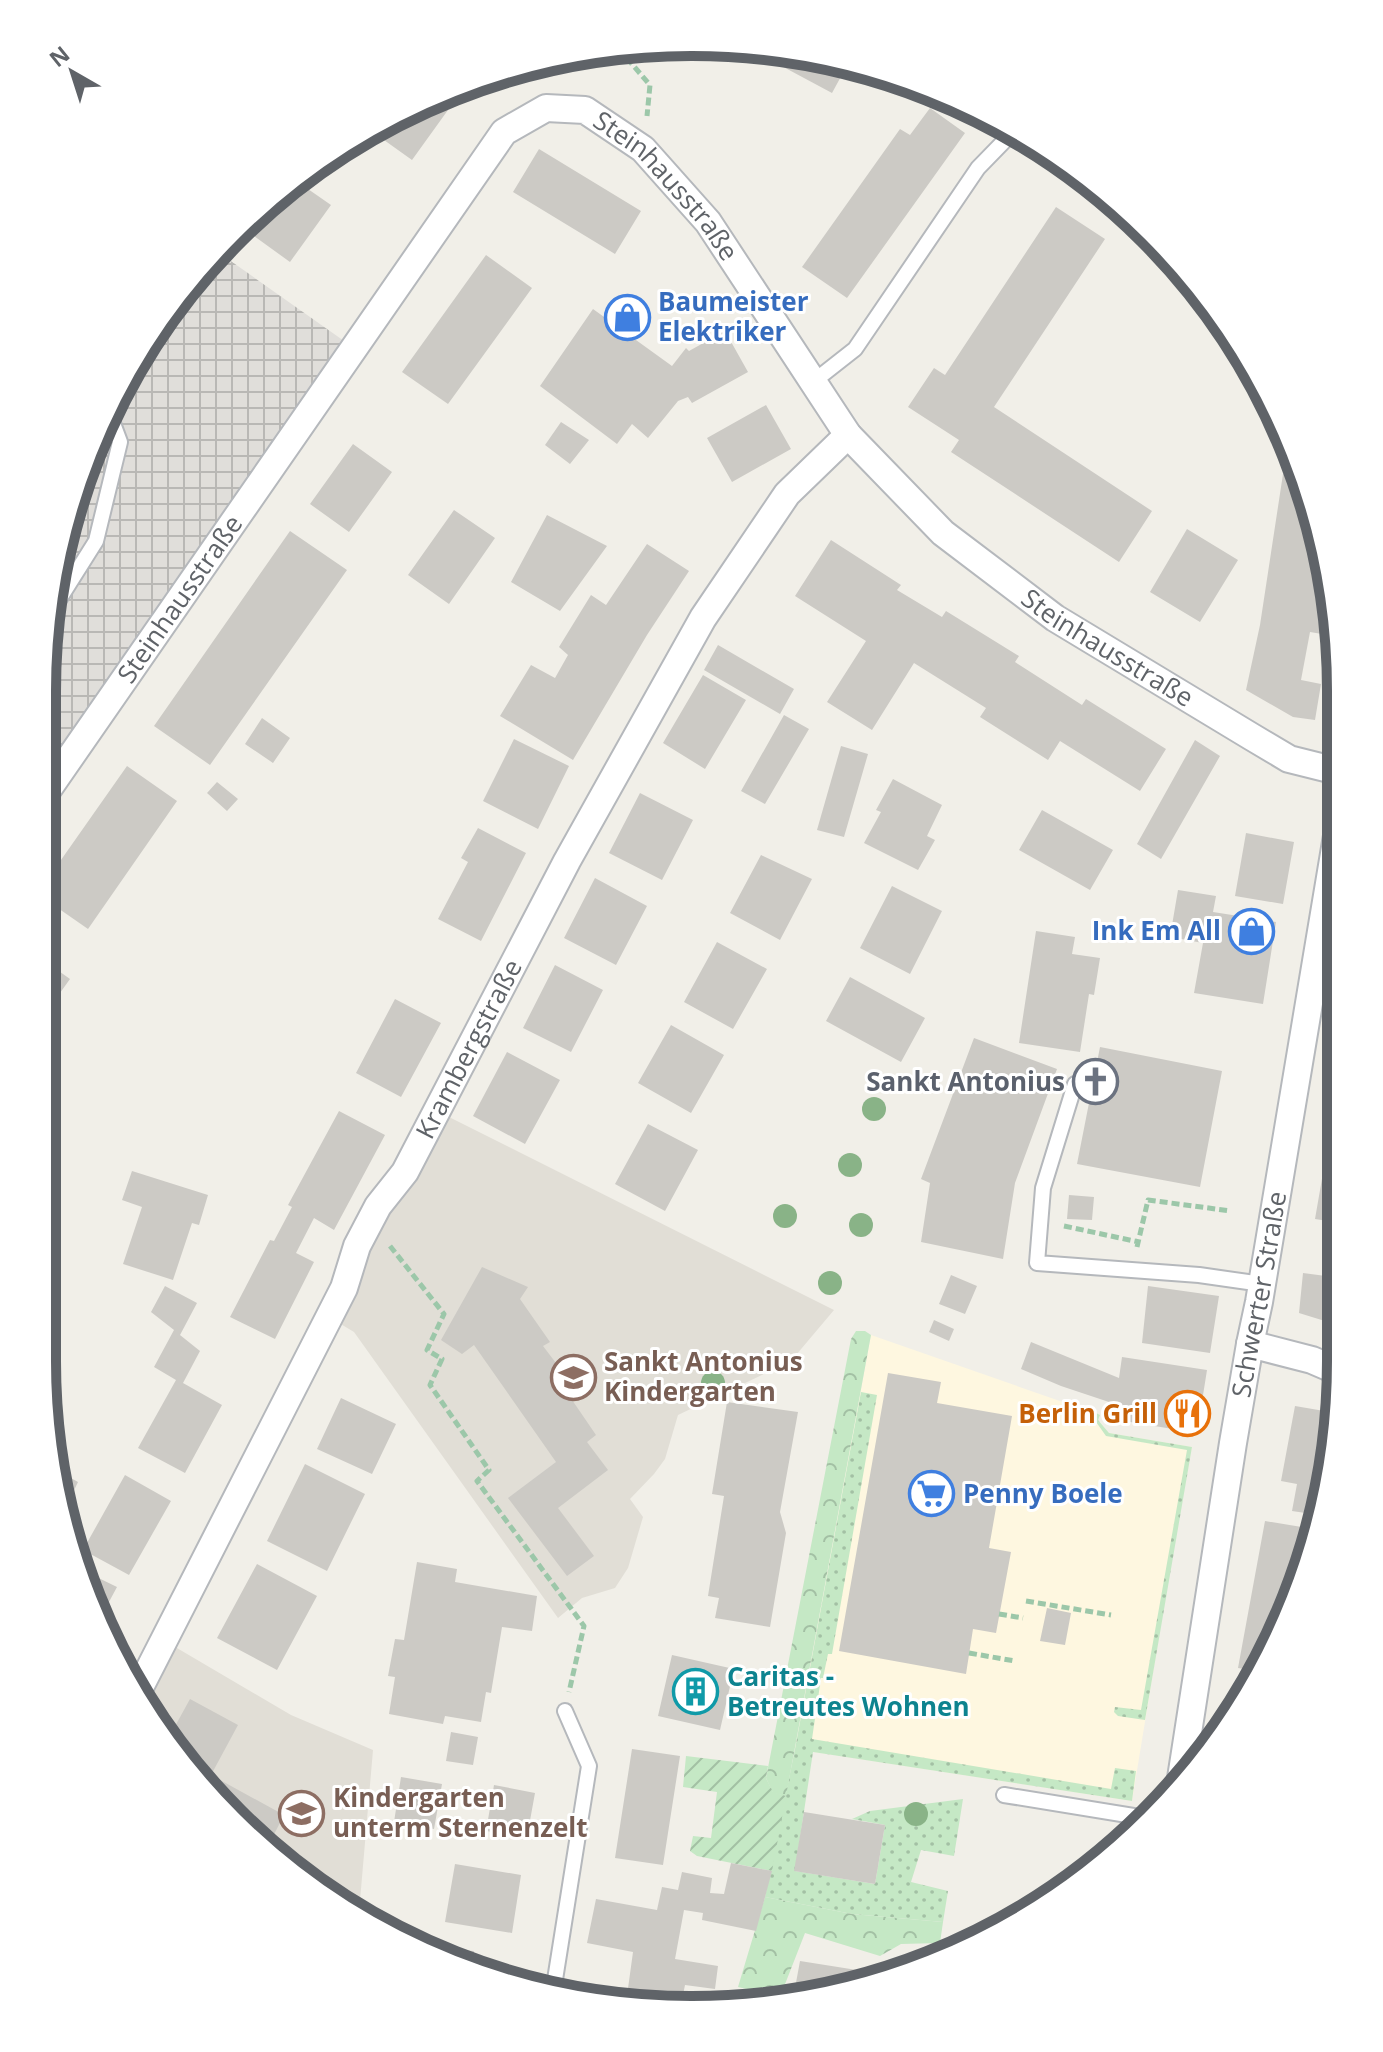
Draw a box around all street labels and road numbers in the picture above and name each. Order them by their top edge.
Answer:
street label: Steinhausstraße [587,102,747,267]
street label: Steinhausstraße [108,507,250,690]
street label: Steinhausstraße [1014,580,1201,715]
street label: Krambergstraße [406,953,530,1145]
street label: Schwerter Straße [1222,1188,1294,1400]

